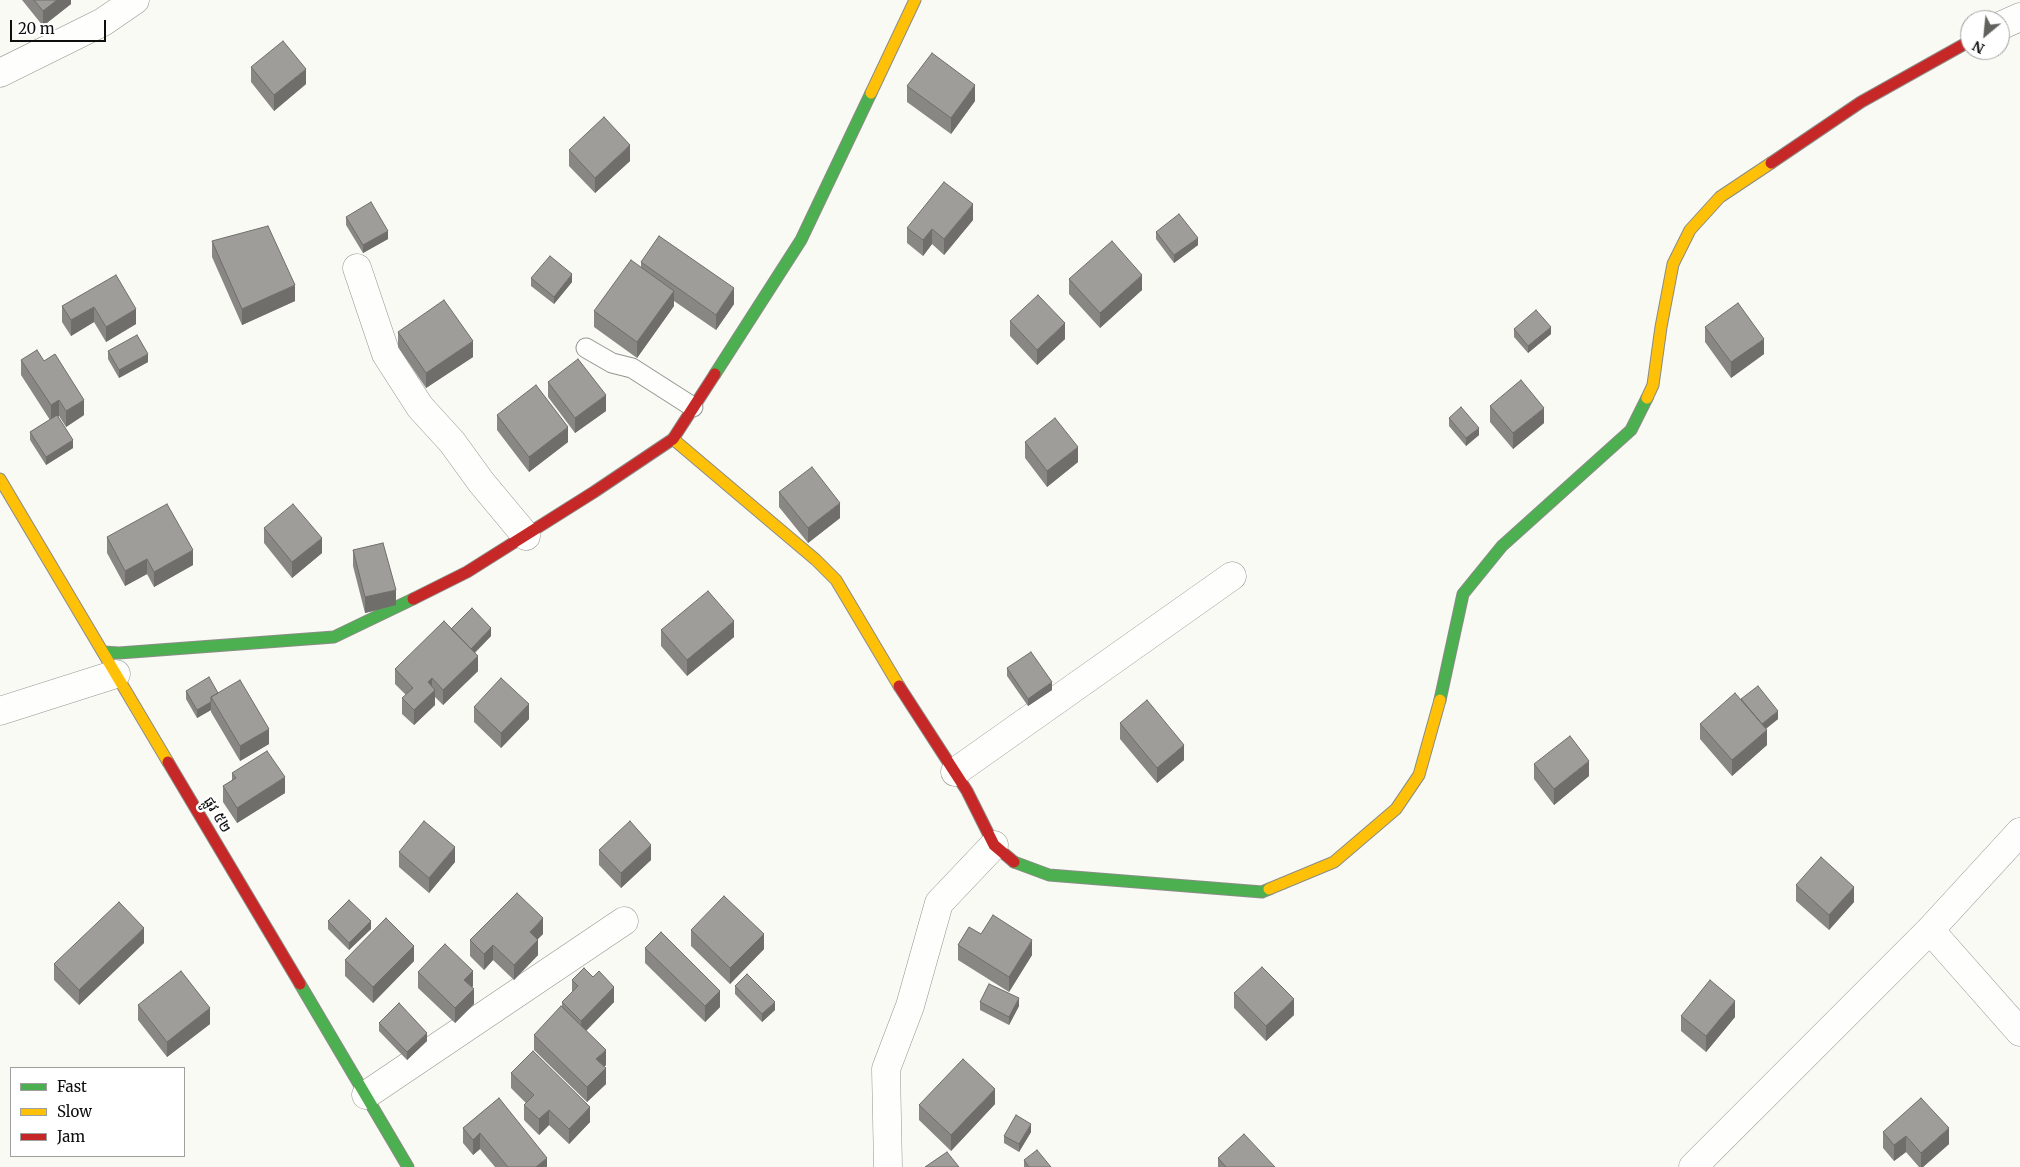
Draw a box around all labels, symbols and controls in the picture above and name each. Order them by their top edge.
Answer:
scale bar [12,10,109,42]
north arrow [1960,10,2010,60]
text: 20 m [18,19,55,38]
text: N [1969,37,1988,58]
street label: ផ្លូវ ៥២ [199,794,235,836]
legend [10,1067,185,1157]
text: Fast [57,1077,87,1096]
text: Slow [57,1102,92,1121]
text: Jam [57,1127,85,1146]

